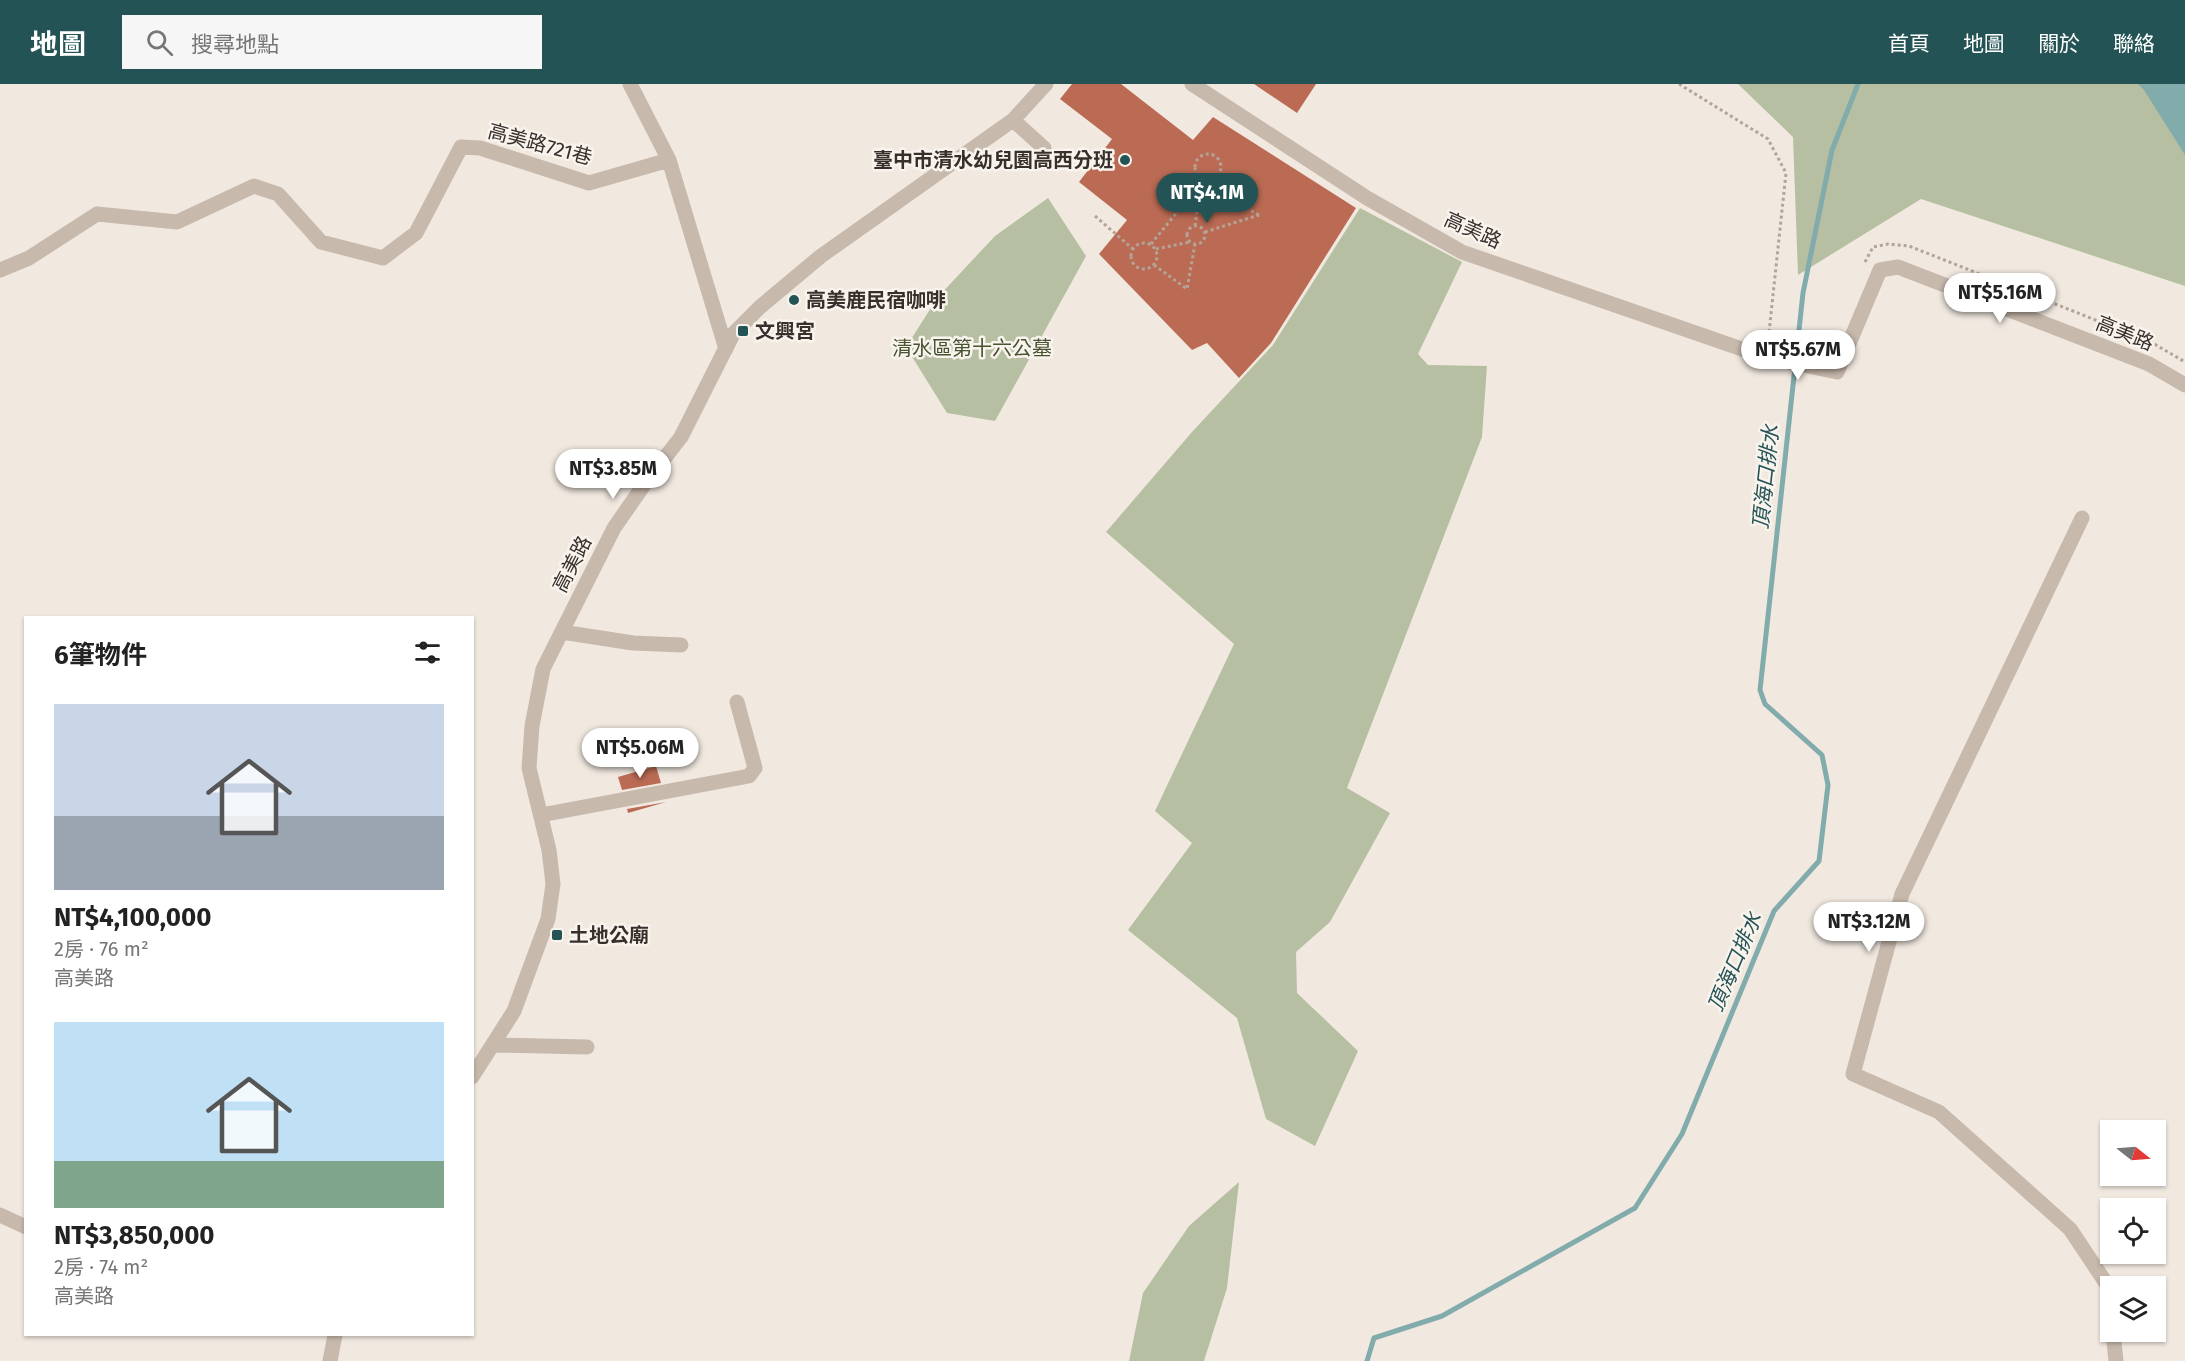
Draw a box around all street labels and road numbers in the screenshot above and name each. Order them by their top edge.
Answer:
street label: 高美路721巷 [485,119,595,169]
street label: 高美路 [1441,207,1505,253]
street label: 高美路 [2093,311,2157,355]
street label: 高美路 [548,532,596,596]

